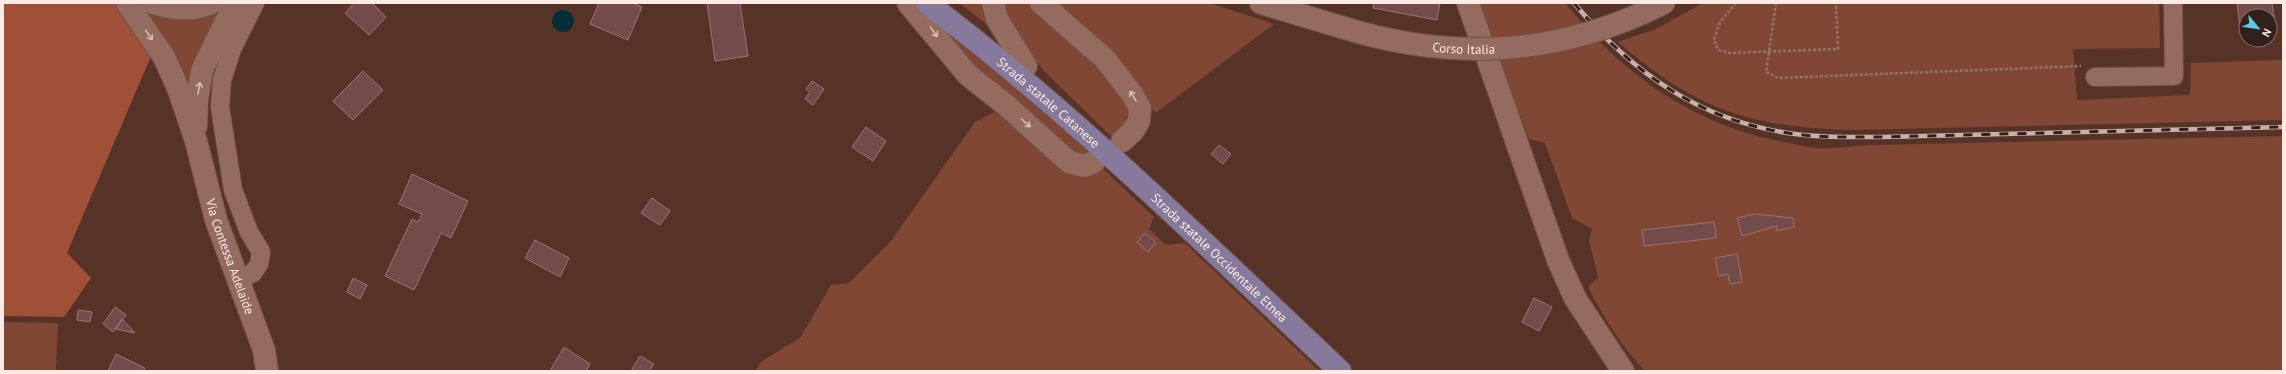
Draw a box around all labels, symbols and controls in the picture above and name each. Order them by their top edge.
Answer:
north arrow [2238,8,2278,48]
text: N [2259,26,2275,39]
one-way arrow [930,27,938,38]
one-way arrow [145,29,153,40]
street label: Corso Italia [1432,39,1495,58]
street label: Strada statale Catanese [993,54,1103,152]
one-way arrow [195,82,203,95]
one-way arrow [1129,91,1137,102]
one-way arrow [1021,118,1031,128]
street label: Strada statale Occidentale Etnea [1148,190,1291,326]
street label: Via Contessa Adelaide [202,196,258,317]

